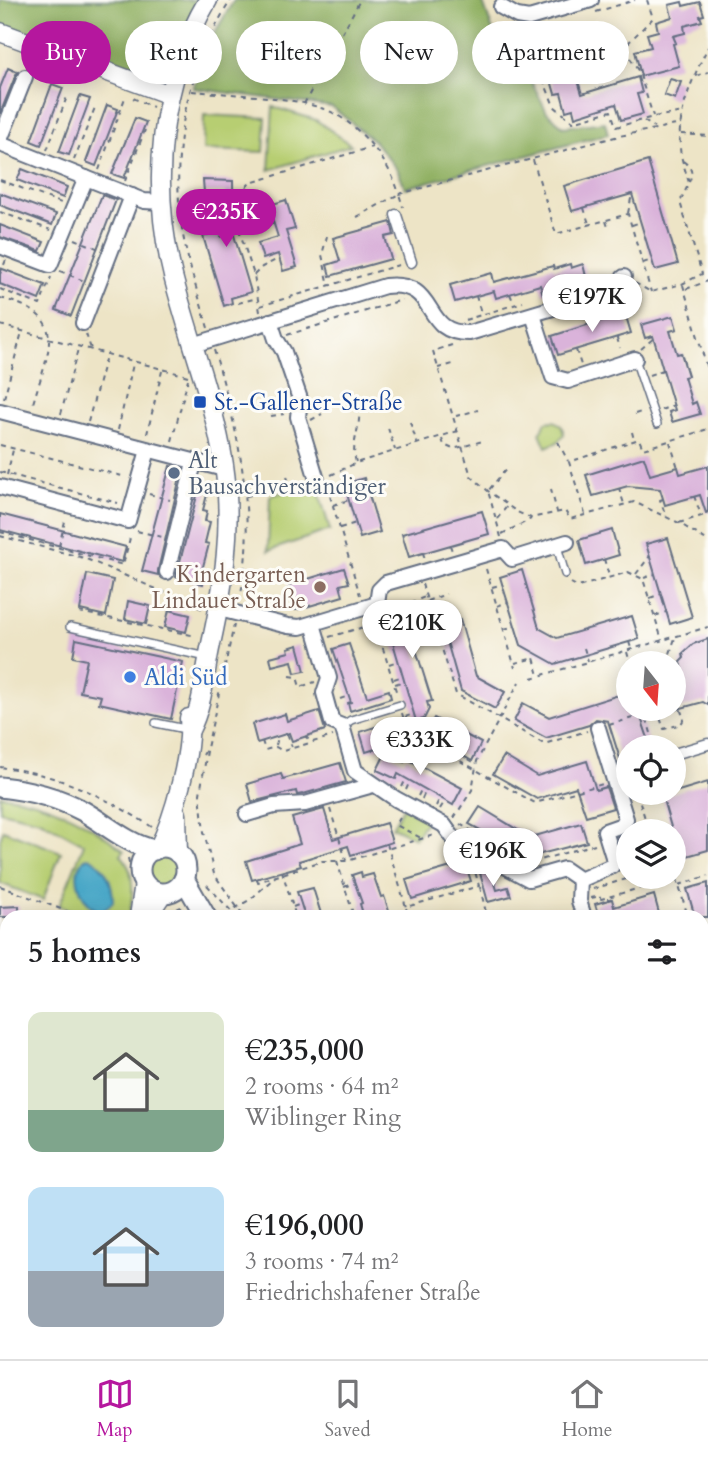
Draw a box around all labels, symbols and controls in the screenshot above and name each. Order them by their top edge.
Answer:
chip: Buy [21,21,111,84]
chip: Rent [125,21,222,84]
chip: Filters [236,21,346,84]
chip: New [360,21,458,84]
chip: Apartment [472,21,629,84]
pin: €235K [177,190,275,249]
text: €235K [192,196,260,227]
pin: €197K [543,274,641,334]
text: €197K [558,281,626,312]
place label: St.-Gallener-Straße [214,387,403,418]
marker: St.-Gallener-Straße [192,394,208,410]
place label: Alt Bausachverständiger [188,445,387,502]
marker: Alt Bausachverständiger [166,465,182,481]
place label: Kindergarten Lindauer Straße [151,559,306,616]
marker: Kindergarten Lindauer Straße [312,579,328,595]
pin: €210K [363,600,461,660]
text: €210K [378,607,446,638]
north arrow [616,651,686,721]
map controls [616,651,686,889]
place label: Aldi Süd [144,662,228,693]
marker: Aldi Süd [122,669,138,685]
pin: €333K [371,718,469,777]
text: €333K [386,724,454,755]
button: locate [616,735,686,805]
button: layers [616,819,686,889]
pin: €196K [444,828,542,888]
text: €196K [459,835,527,866]
text: 5 homes [28,932,141,973]
icon: filters [643,933,681,971]
text: €235,000 [245,1030,364,1071]
icon: home [84,1040,168,1124]
text: 2 rooms · 64 m² [245,1071,398,1102]
text: Wiblinger Ring [245,1102,401,1133]
text: €196,000 [245,1205,364,1246]
icon: home [84,1215,168,1299]
text: 3 rooms · 74 m² [245,1246,398,1277]
text: Friedrichshafener Straße [245,1277,481,1308]
tab: Map [96,1375,134,1443]
tab: Saved [325,1375,371,1443]
tab: Home [562,1375,612,1443]

